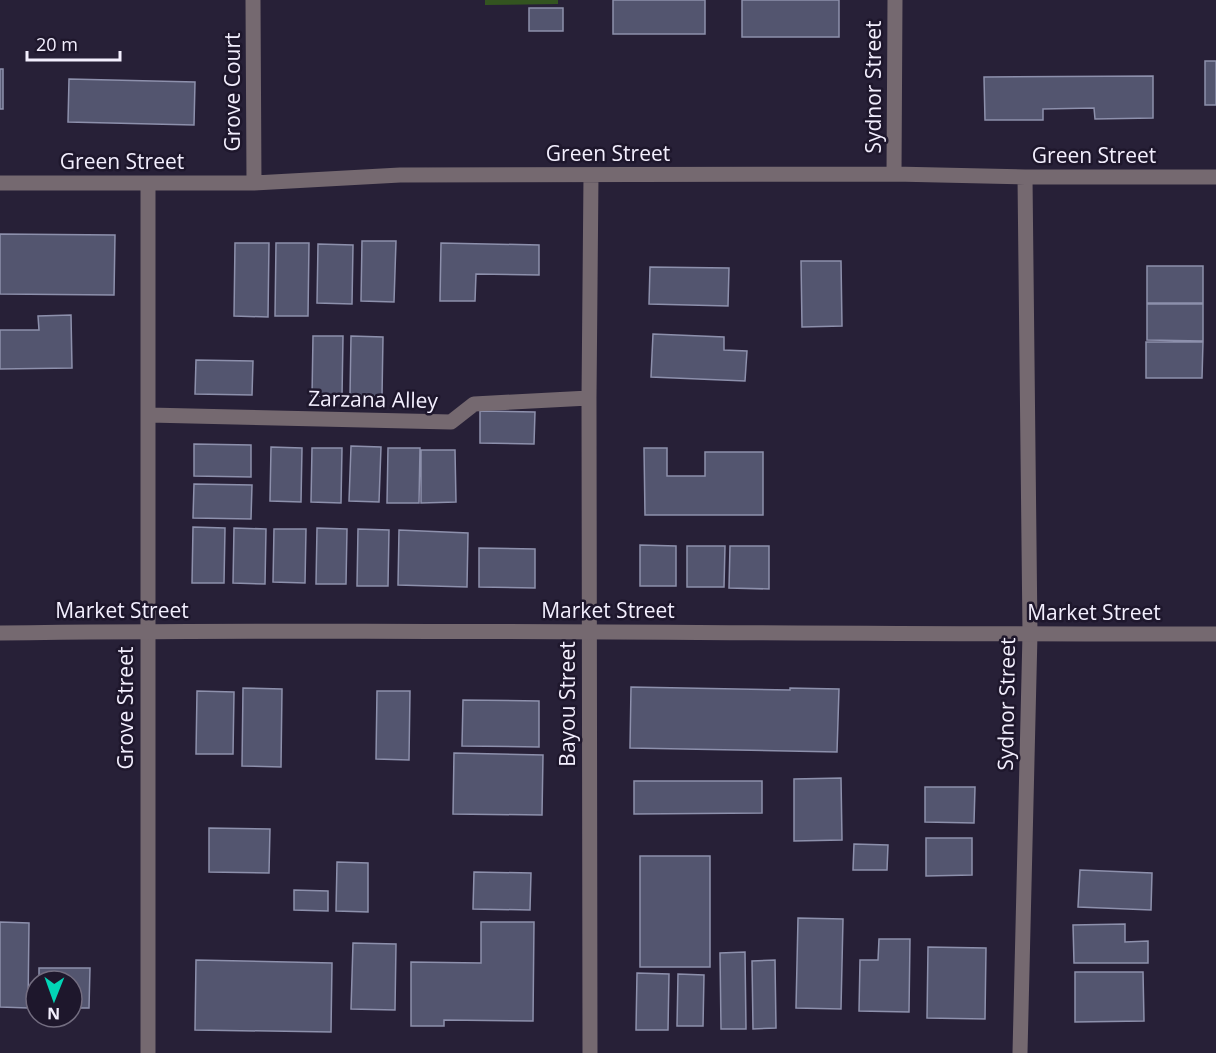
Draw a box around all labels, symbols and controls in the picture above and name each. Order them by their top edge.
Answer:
street label: Sydnor Street [859,20,887,154]
scale bar [27,24,120,62]
text: 20 m [36,32,78,56]
street label: Grove Court [218,32,246,152]
street label: Green Street [546,139,670,167]
street label: Green Street [1032,141,1156,169]
street label: Green Street [60,147,184,175]
street label: Zarzana Alley [308,384,439,414]
street label: Market Street [55,596,189,624]
street label: Market Street [541,596,675,624]
street label: Market Street [1027,598,1161,626]
street label: Sydnor Street [991,637,1021,771]
street label: Bayou Street [553,641,581,767]
street label: Grove Street [111,647,139,769]
north arrow [24,969,84,1029]
text: N [47,1003,60,1025]

